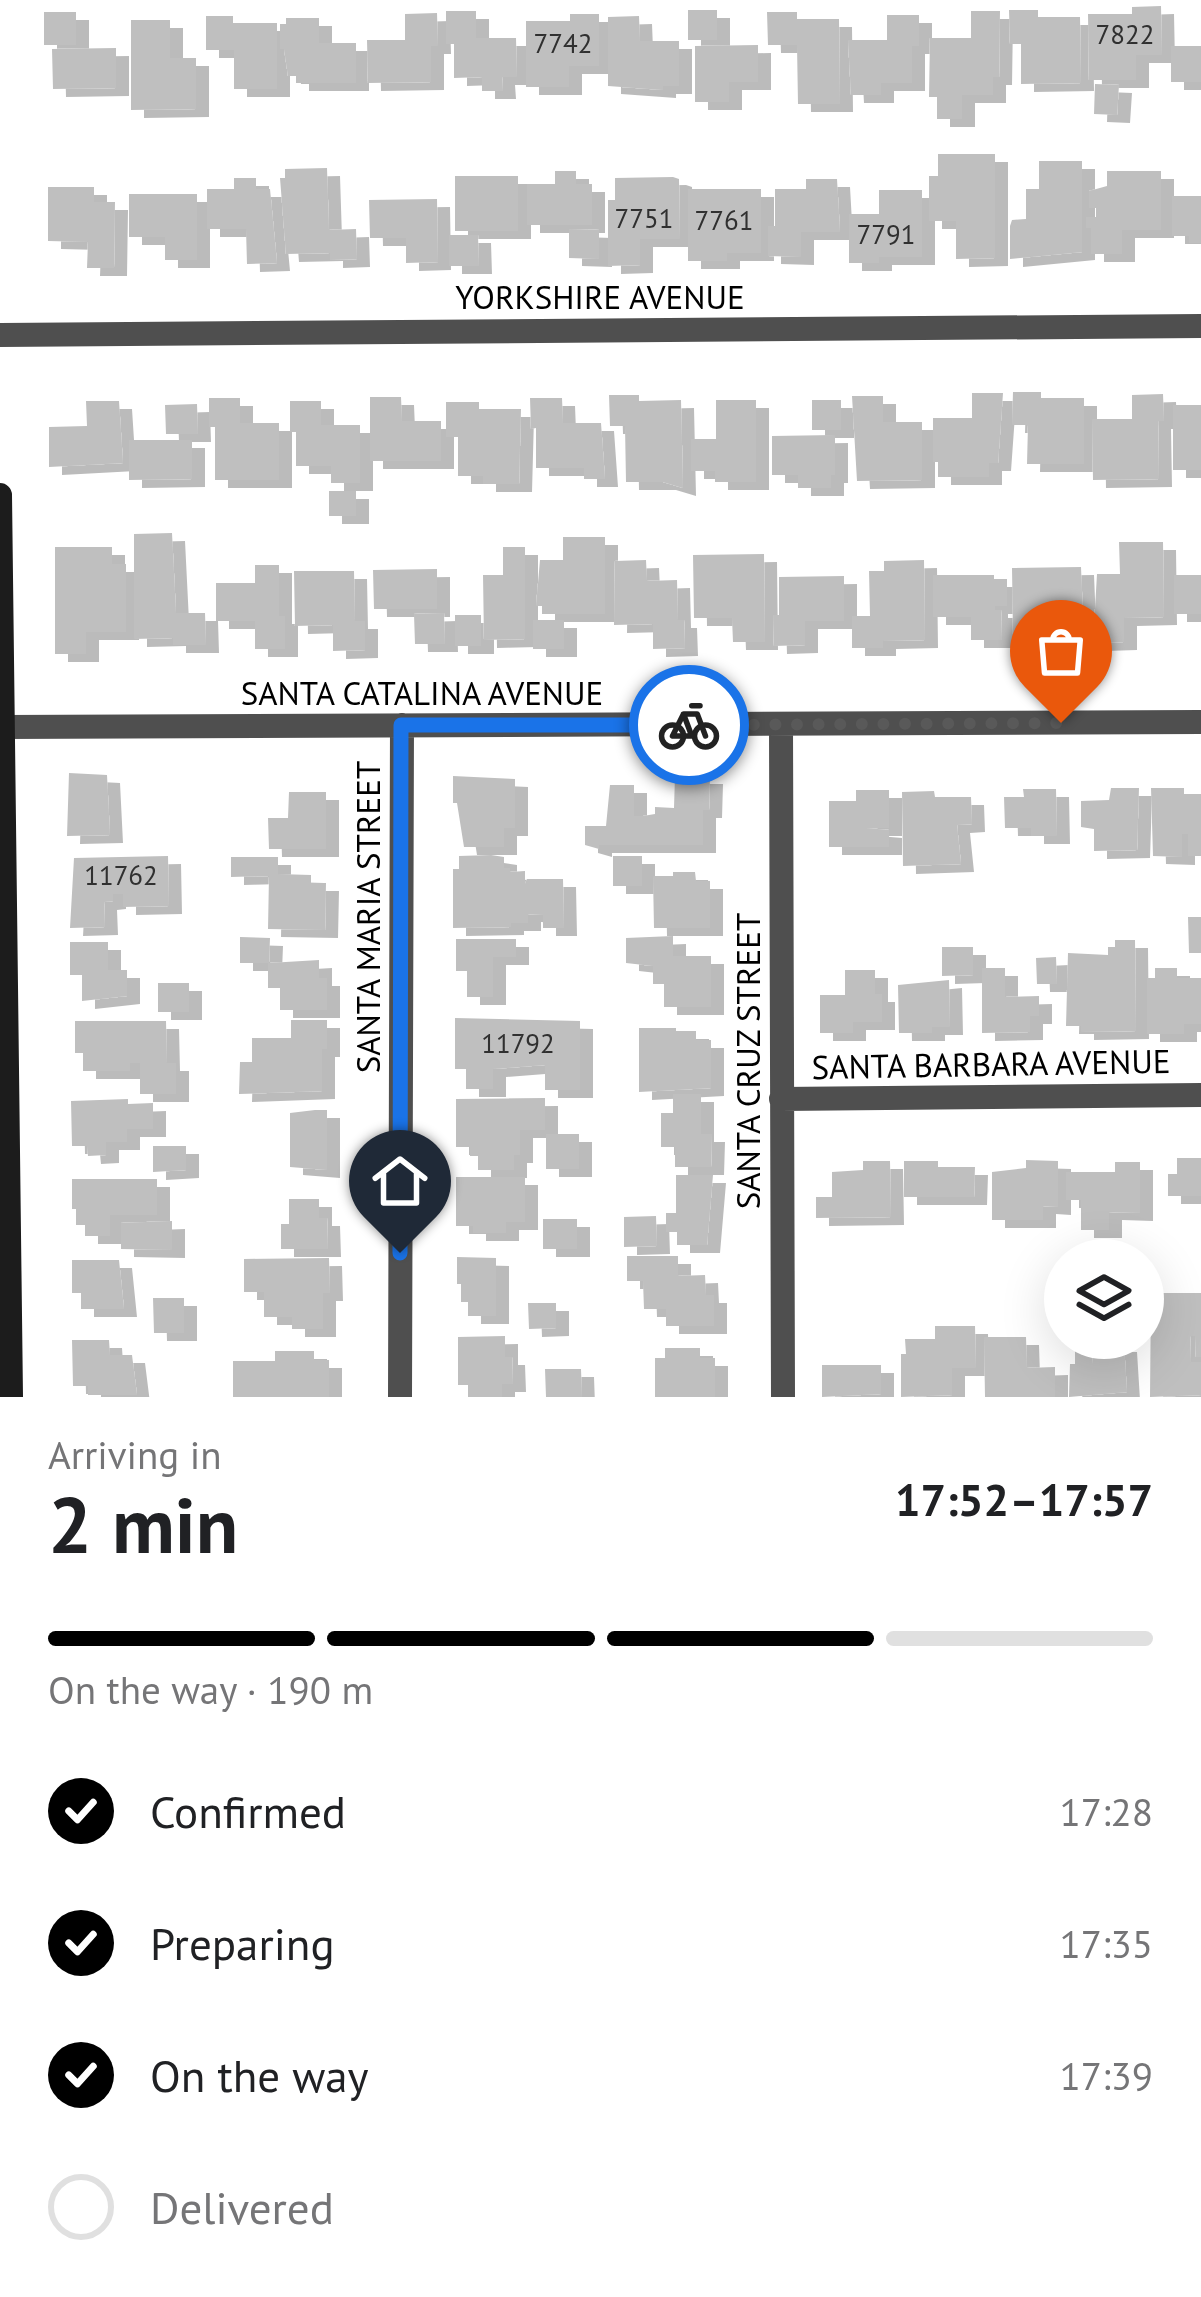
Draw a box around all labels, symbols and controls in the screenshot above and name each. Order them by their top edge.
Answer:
house number: 7822 [1096,17,1154,51]
house number: 7742 [534,26,592,60]
house number: 7751 [615,201,673,235]
house number: 7761 [695,203,753,237]
house number: 7791 [857,217,915,251]
street label: YORKSHIRE AVENUE [455,275,745,318]
pin [1010,600,1112,723]
icon: bag [1028,618,1094,684]
courier [629,665,749,785]
street label: SANTA CATALINA AVENUE [241,671,603,714]
icon: bike [656,692,722,758]
street label: SANTA MARIA STREET [346,761,389,1073]
house number: 11762 [84,858,158,892]
street label: SANTA CRUZ STREET [726,913,769,1209]
house number: 11792 [481,1026,555,1060]
street label: SANTA BARBARA AVENUE [811,1039,1171,1088]
pin [349,1130,451,1253]
icon: home [367,1148,433,1214]
map controls [1044,1239,1164,1359]
button: layers [1044,1239,1164,1359]
text: Arriving in [48,1429,222,1480]
text: 17:52–17:57 [895,1470,1153,1528]
text: 2 min [48,1474,238,1575]
text: On the way · 190 m [48,1664,373,1715]
icon: check [48,1778,114,1844]
text: Confirmed [150,1782,346,1840]
text: 17:28 [1059,1786,1153,1837]
icon: check [48,1910,114,1976]
text: Preparing [150,1914,335,1972]
text: 17:35 [1059,1918,1153,1969]
icon: check [48,2042,114,2108]
text: On the way [150,2046,369,2104]
text: 17:39 [1059,2050,1153,2101]
text: Delivered [150,2178,334,2236]

